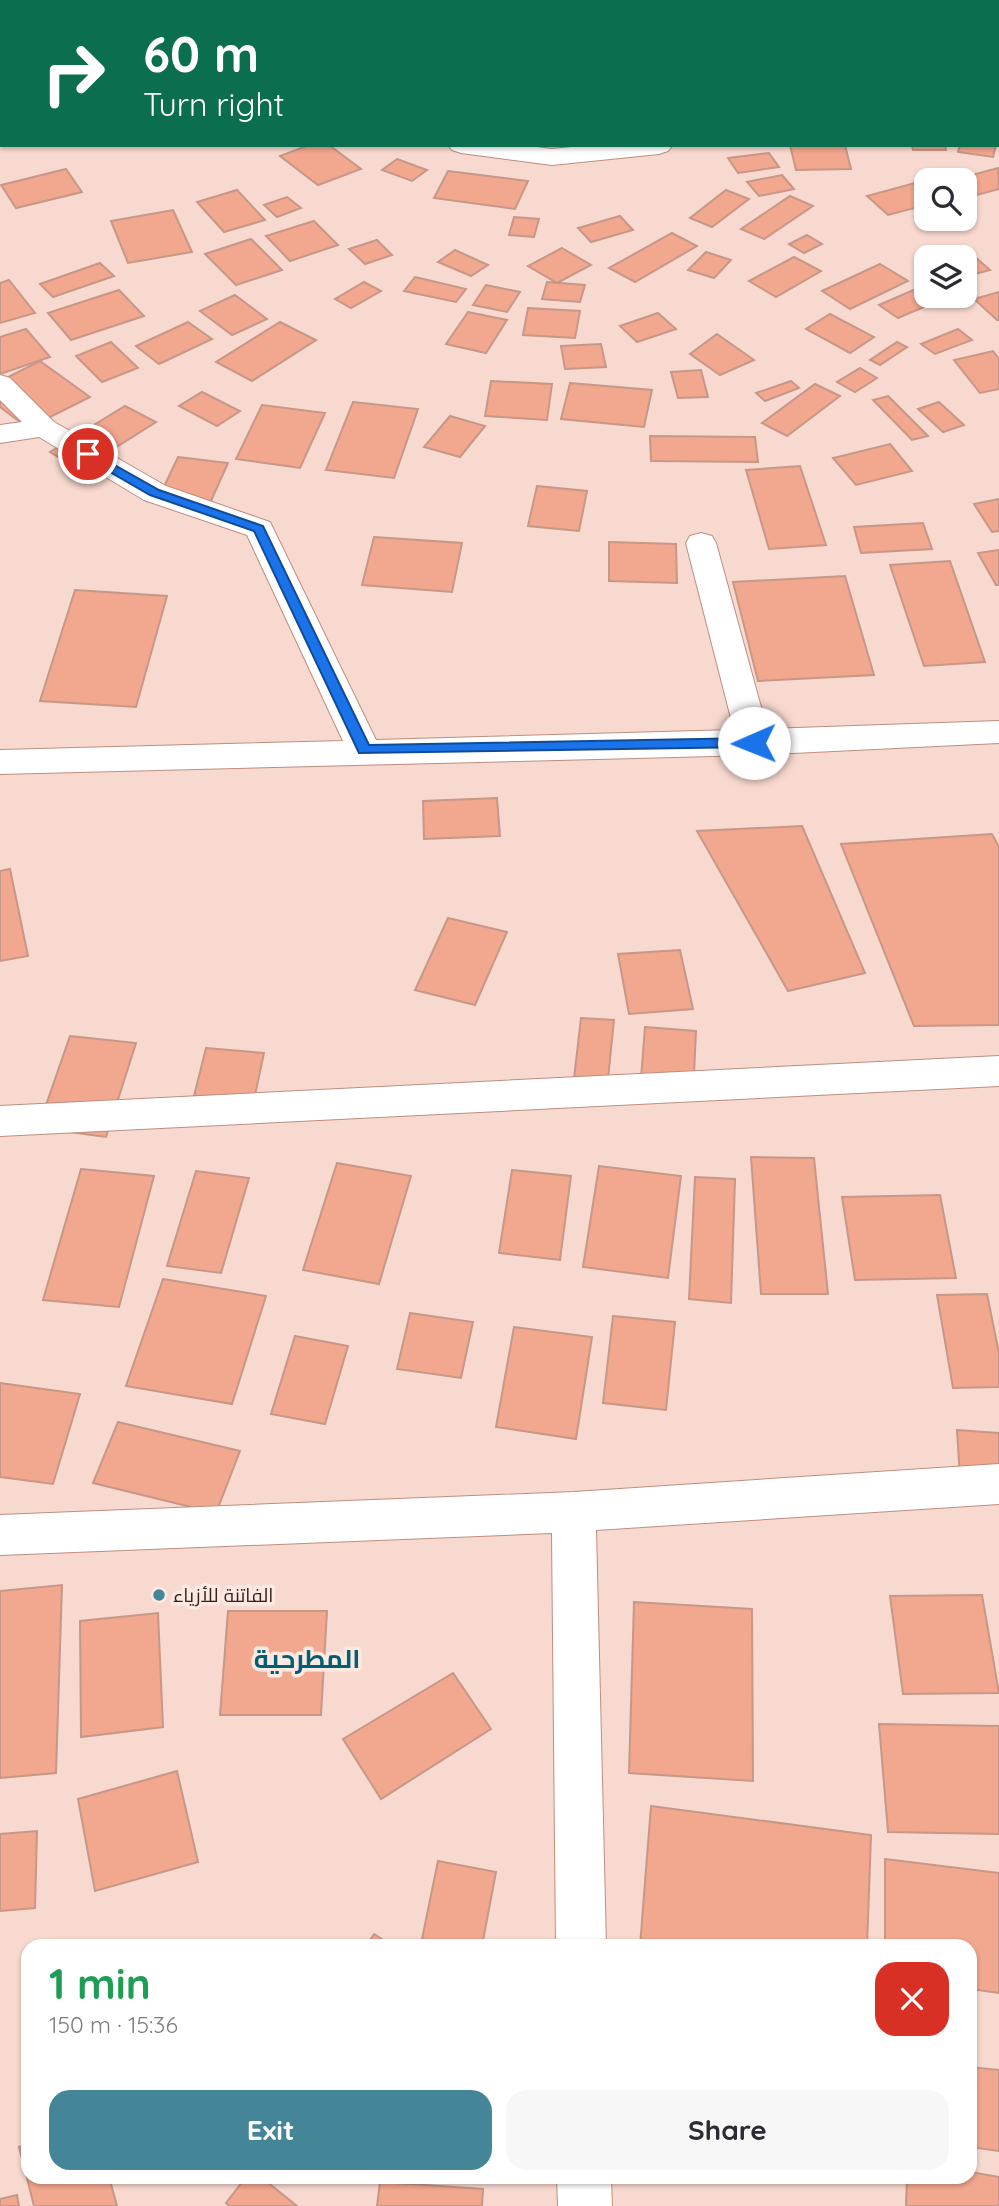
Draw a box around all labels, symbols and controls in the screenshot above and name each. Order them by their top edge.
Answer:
text: 60 m [143,23,259,84]
icon: right [28,28,119,119]
text: Turn right [143,84,284,124]
map controls [914,168,977,308]
button: search [914,168,977,231]
button: layers [914,245,977,308]
pin [58,424,118,484]
icon: arrive [69,435,107,473]
position arrow [717,706,791,780]
place label: الفاتنة للأزياء [173,1583,273,1607]
marker: الفاتنة للأزياء [151,1587,167,1603]
district label: المطرحية [254,1642,360,1675]
text: 1 min [49,1957,151,2010]
button: close [875,1962,949,2036]
text: 150 m · 15:36 [49,2010,178,2039]
button: Exit [49,2090,492,2170]
button: Share [506,2090,949,2170]

